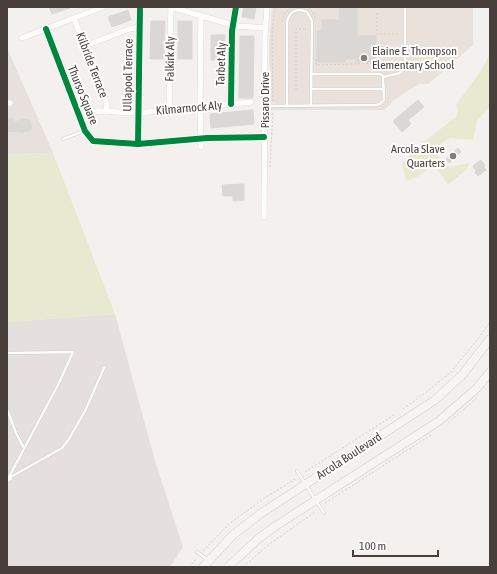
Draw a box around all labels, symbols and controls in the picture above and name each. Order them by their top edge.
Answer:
street label: Kilbride Terrace [73,30,111,100]
street label: Falkirk Aly [163,36,177,82]
street label: Ullapool Terrace [120,38,136,112]
street label: Tarbet Aly [213,42,229,86]
place label: Elaine E. Thompson Elementary School [372,44,457,72]
marker: Elaine E. Thompson Elementary School [359,53,369,63]
street label: Thurso Square [65,63,101,127]
street label: Pissaro Drive [258,72,272,128]
street label: Kilmarnock Aly [155,98,223,118]
place label: Arcola Slave Quarters [391,142,445,170]
marker: Arcola Slave Quarters [448,151,458,161]
street label: Arcola Boulevard [314,430,384,482]
scale bar [353,532,438,558]
text: 100 m [359,539,386,553]

